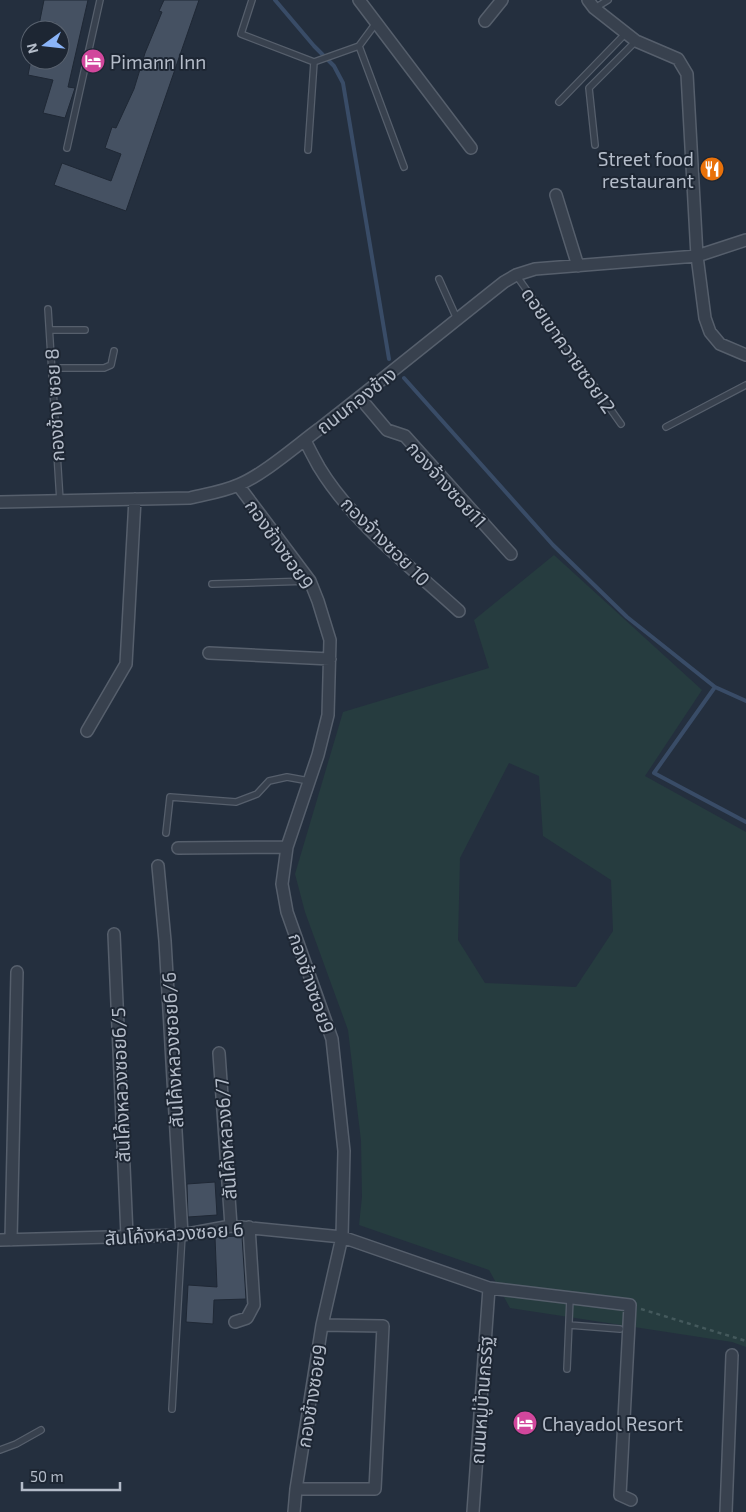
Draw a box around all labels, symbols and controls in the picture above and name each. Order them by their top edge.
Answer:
north arrow [20,20,70,70]
text: N [22,41,41,56]
hotel icon: Pimann Inn [80,48,106,74]
place label: Pimann Inn [110,50,206,73]
place label: Street food restaurant [598,147,694,192]
restaurant icon: Street food restaurant [699,156,725,182]
street label: ดอยเขาควายซอย12 [517,283,621,417]
street label: กองช้าง ซอย 8 [40,348,68,462]
street label: ถนนกองช้าง [311,362,401,438]
street label: กองจ้างซอย11 [402,436,492,532]
street label: กองจ้างซอย 10 [337,492,435,590]
street label: กองช้างซอย9 [241,495,319,593]
street label: กองช้างซอย9 [284,930,340,1036]
street label: สันโค้งหลวงซอย6/6 [156,972,188,1128]
street label: สันโค้งหลวงซอย6/5 [106,1007,134,1163]
street label: สันโค้งหลวง6/7 [209,1077,241,1201]
street label: สันโค้งหลวงซอย 6 [104,1217,244,1249]
street label: ถนนหมู่บ้านกรรัฐ [465,1335,499,1465]
street label: กองช้างซอย9 [291,1343,331,1449]
hotel icon: Chayadol Resort [512,1410,538,1436]
place label: Chayadol Resort [542,1412,683,1435]
scale bar [22,1460,120,1492]
text: 50 m [30,1467,64,1485]

